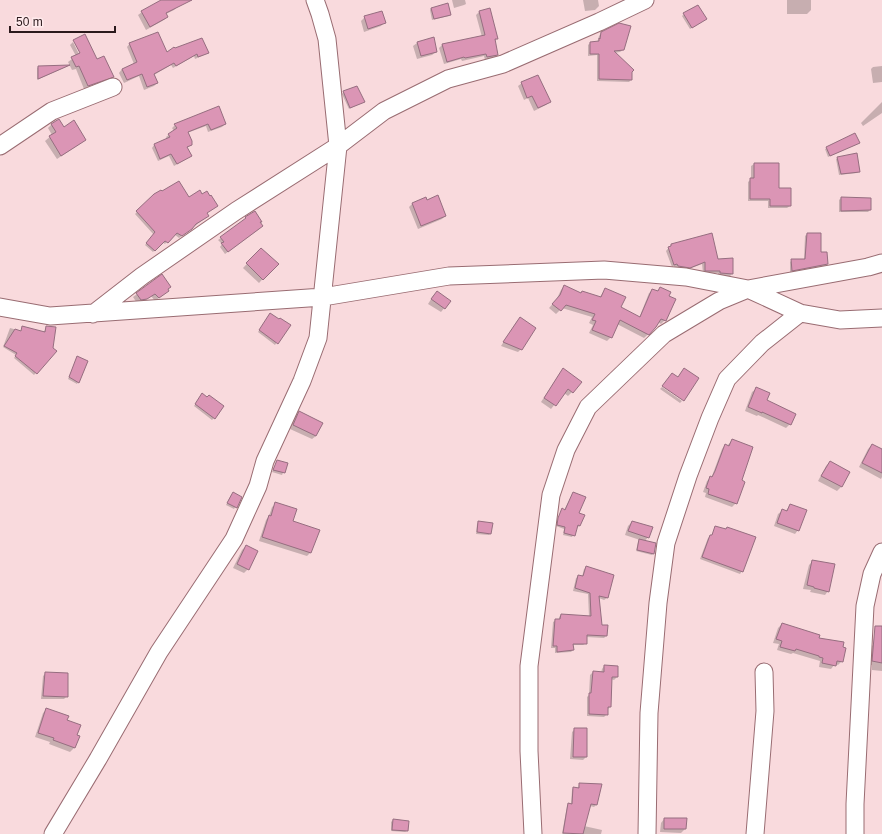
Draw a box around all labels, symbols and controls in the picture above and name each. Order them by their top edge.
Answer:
scale bar [10,8,115,34]
text: 50 m [16,15,43,29]

